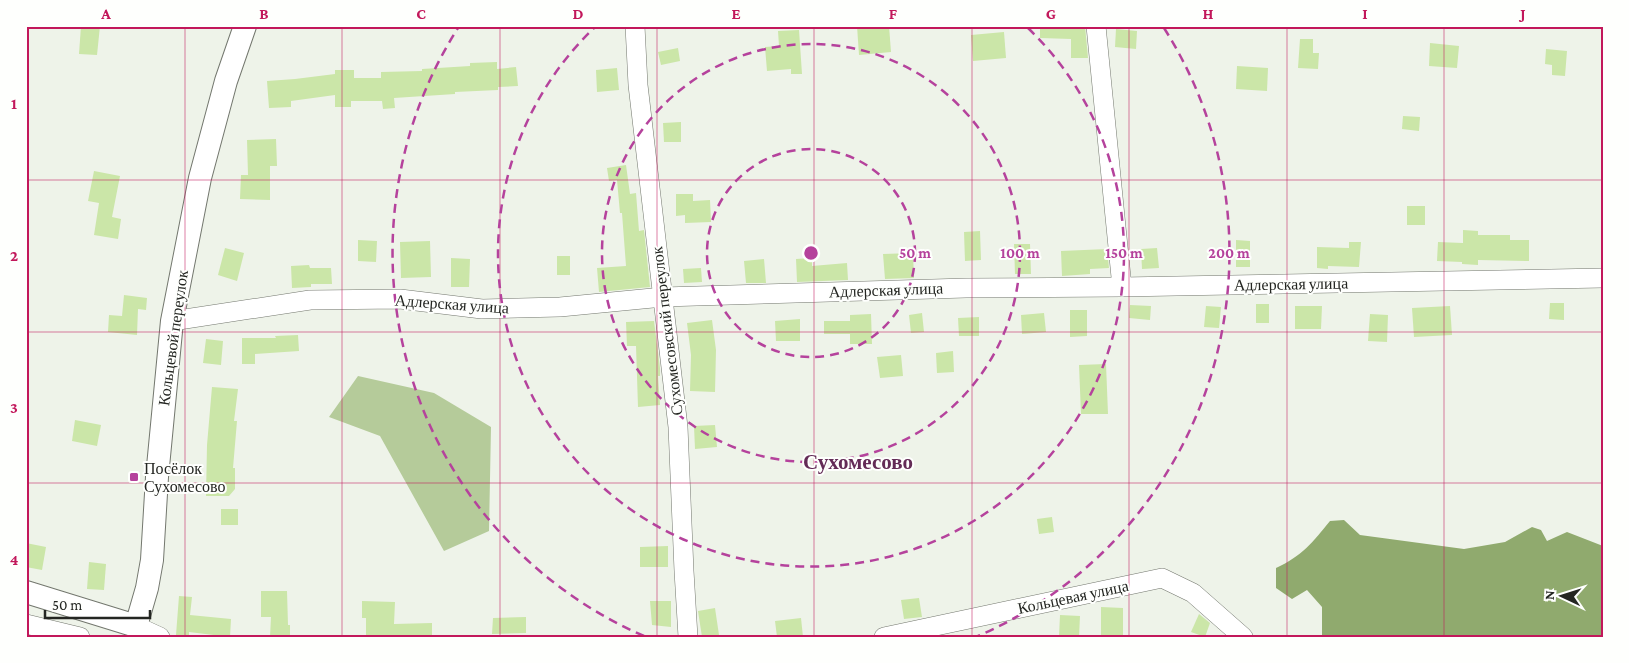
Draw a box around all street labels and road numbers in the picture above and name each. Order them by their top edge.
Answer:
street label: Сухомесовский переулок [648,245,687,416]
street label: Кольцевой переулок [155,269,192,407]
street label: Адлерская улица [1234,275,1348,294]
street label: Адлерская улица [829,280,943,301]
street label: Адлерская улица [394,292,510,317]
street label: Кольцевая улица [1016,577,1130,618]

